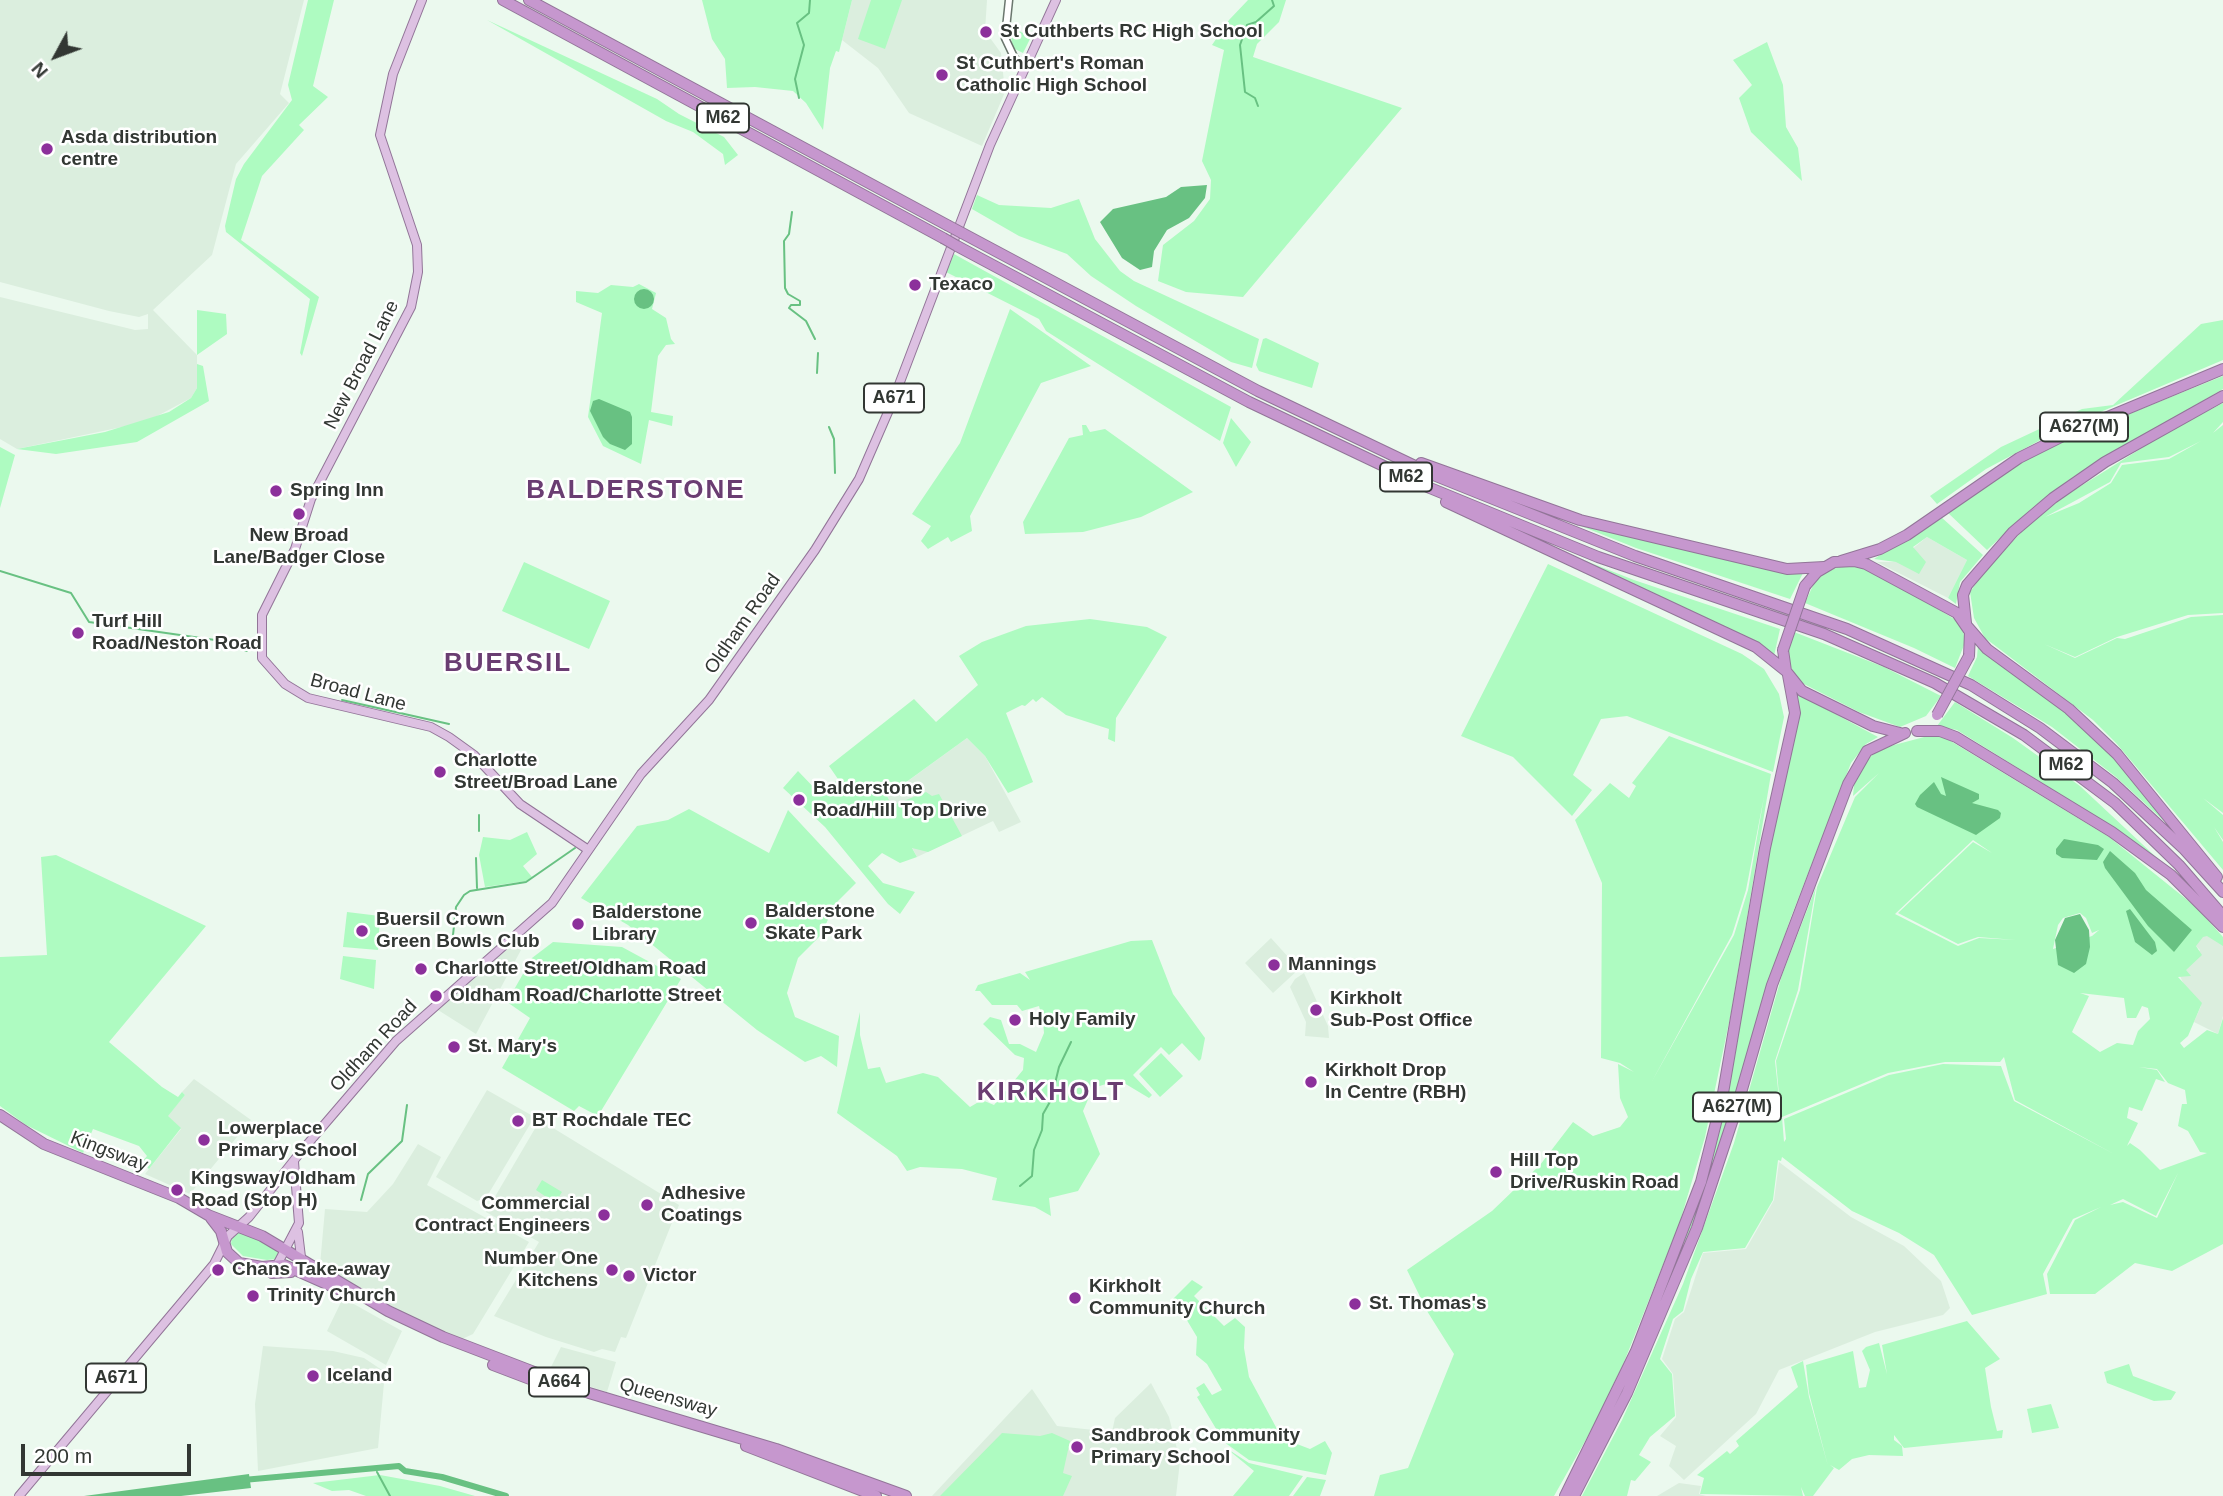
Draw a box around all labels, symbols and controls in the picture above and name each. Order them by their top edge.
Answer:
north arrow [21,21,91,91]
place label: St Cuthberts RC High School [1000,21,1263,43]
marker: St Cuthberts RC High School [978,24,994,40]
place label: St Cuthbert's Roman Catholic High School [956,53,1147,97]
text: N [27,58,52,82]
marker: St Cuthbert's Roman Catholic High School [934,67,950,83]
road number: M62 [697,104,749,132]
place label: Asda distribution centre [61,127,217,171]
marker: Asda distribution centre [39,141,55,157]
place label: Texaco [929,274,993,296]
marker: Texaco [907,277,923,293]
street label: New Broad Lane [320,297,404,433]
road number: A671 [864,384,924,412]
road number: A627(M) [2040,412,2128,442]
road number: M62 [1380,462,1432,491]
district label: BALDERSTONE [528,475,744,507]
place label: Spring Inn [290,480,384,502]
marker: Spring Inn [268,483,284,499]
marker: New Broad Lane/Badger Close [291,506,307,522]
place label: New Broad Lane/Badger Close [213,525,385,569]
street label: Oldham Road [700,569,786,679]
place label: Turf Hill Road/Neston Road [92,611,262,655]
marker: Turf Hill Road/Neston Road [70,625,86,641]
district label: BUERSIL [445,648,571,680]
street label: Broad Lane [308,669,408,717]
place label: Charlotte Street/Broad Lane [454,750,618,794]
road number: M62 [2040,750,2092,780]
marker: Charlotte Street/Broad Lane [432,764,448,780]
place label: Balderstone Road/Hill Top Drive [813,778,987,822]
marker: Balderstone Road/Hill Top Drive [791,792,807,808]
place label: Balderstone Skate Park [765,901,875,945]
place label: Balderstone Library [592,902,702,946]
place label: Buersil Crown Green Bowls Club [376,909,540,953]
marker: Balderstone Skate Park [743,915,759,931]
marker: Balderstone Library [570,916,586,932]
marker: Buersil Crown Green Bowls Club [354,923,370,939]
place label: Mannings [1288,954,1377,976]
marker: Mannings [1266,957,1282,973]
place label: Charlotte Street/Oldham Road [435,958,706,980]
marker: Charlotte Street/Oldham Road [413,961,429,977]
place label: Oldham Road/Charlotte Street [450,985,721,1007]
marker: Oldham Road/Charlotte Street [428,988,444,1004]
place label: Kirkholt Sub-Post Office [1330,988,1473,1032]
street label: Oldham Road [326,995,422,1097]
marker: Kirkholt Sub-Post Office [1308,1002,1324,1018]
place label: Holy Family [1029,1009,1136,1031]
marker: Holy Family [1007,1012,1023,1028]
place label: St. Mary's [468,1036,557,1058]
marker: St. Mary's [446,1039,462,1055]
place label: Kirkholt Drop In Centre (RBH) [1325,1060,1466,1104]
marker: Kirkholt Drop In Centre (RBH) [1303,1074,1319,1090]
district label: KIRKHOLT [978,1077,1124,1109]
road number: A627(M) [1693,1092,1781,1122]
place label: BT Rochdale TEC [532,1110,691,1132]
marker: BT Rochdale TEC [510,1113,526,1129]
place label: Lowerplace Primary School [218,1118,357,1162]
street label: Kingsway [67,1127,151,1177]
marker: Lowerplace Primary School [196,1132,212,1148]
place label: Hill Top Drive/Ruskin Road [1510,1150,1679,1194]
marker: Hill Top Drive/Ruskin Road [1488,1164,1504,1180]
place label: Kingsway/Oldham Road (Stop H) [191,1168,356,1212]
marker: Kingsway/Oldham Road (Stop H) [169,1182,185,1198]
place label: Adhesive Coatings [661,1183,745,1227]
place label: Commercial Contract Engineers [415,1193,590,1237]
marker: Adhesive Coatings [639,1197,655,1213]
marker: Commercial Contract Engineers [596,1207,612,1223]
place label: Number One Kitchens [484,1248,598,1292]
place label: Chans Take-away [232,1259,390,1281]
marker: Chans Take-away [210,1262,226,1278]
marker: Number One Kitchens [604,1262,620,1278]
place label: Victor [643,1265,697,1287]
marker: Victor [621,1268,637,1284]
place label: Kirkholt Community Church [1089,1276,1265,1320]
place label: Trinity Church [267,1285,396,1307]
marker: Trinity Church [245,1288,261,1304]
marker: Kirkholt Community Church [1067,1290,1083,1306]
place label: St. Thomas's [1369,1293,1486,1315]
marker: St. Thomas's [1347,1296,1363,1312]
road number: A671 [86,1364,146,1392]
place label: Iceland [327,1365,392,1387]
road number: A664 [529,1367,589,1396]
marker: Iceland [305,1368,321,1384]
street label: Queensway [617,1373,719,1423]
place label: Sandbrook Community Primary School [1091,1425,1300,1469]
scale bar [24,1430,194,1474]
marker: Sandbrook Community Primary School [1069,1439,1085,1455]
text: 200 m [34,1444,92,1467]

